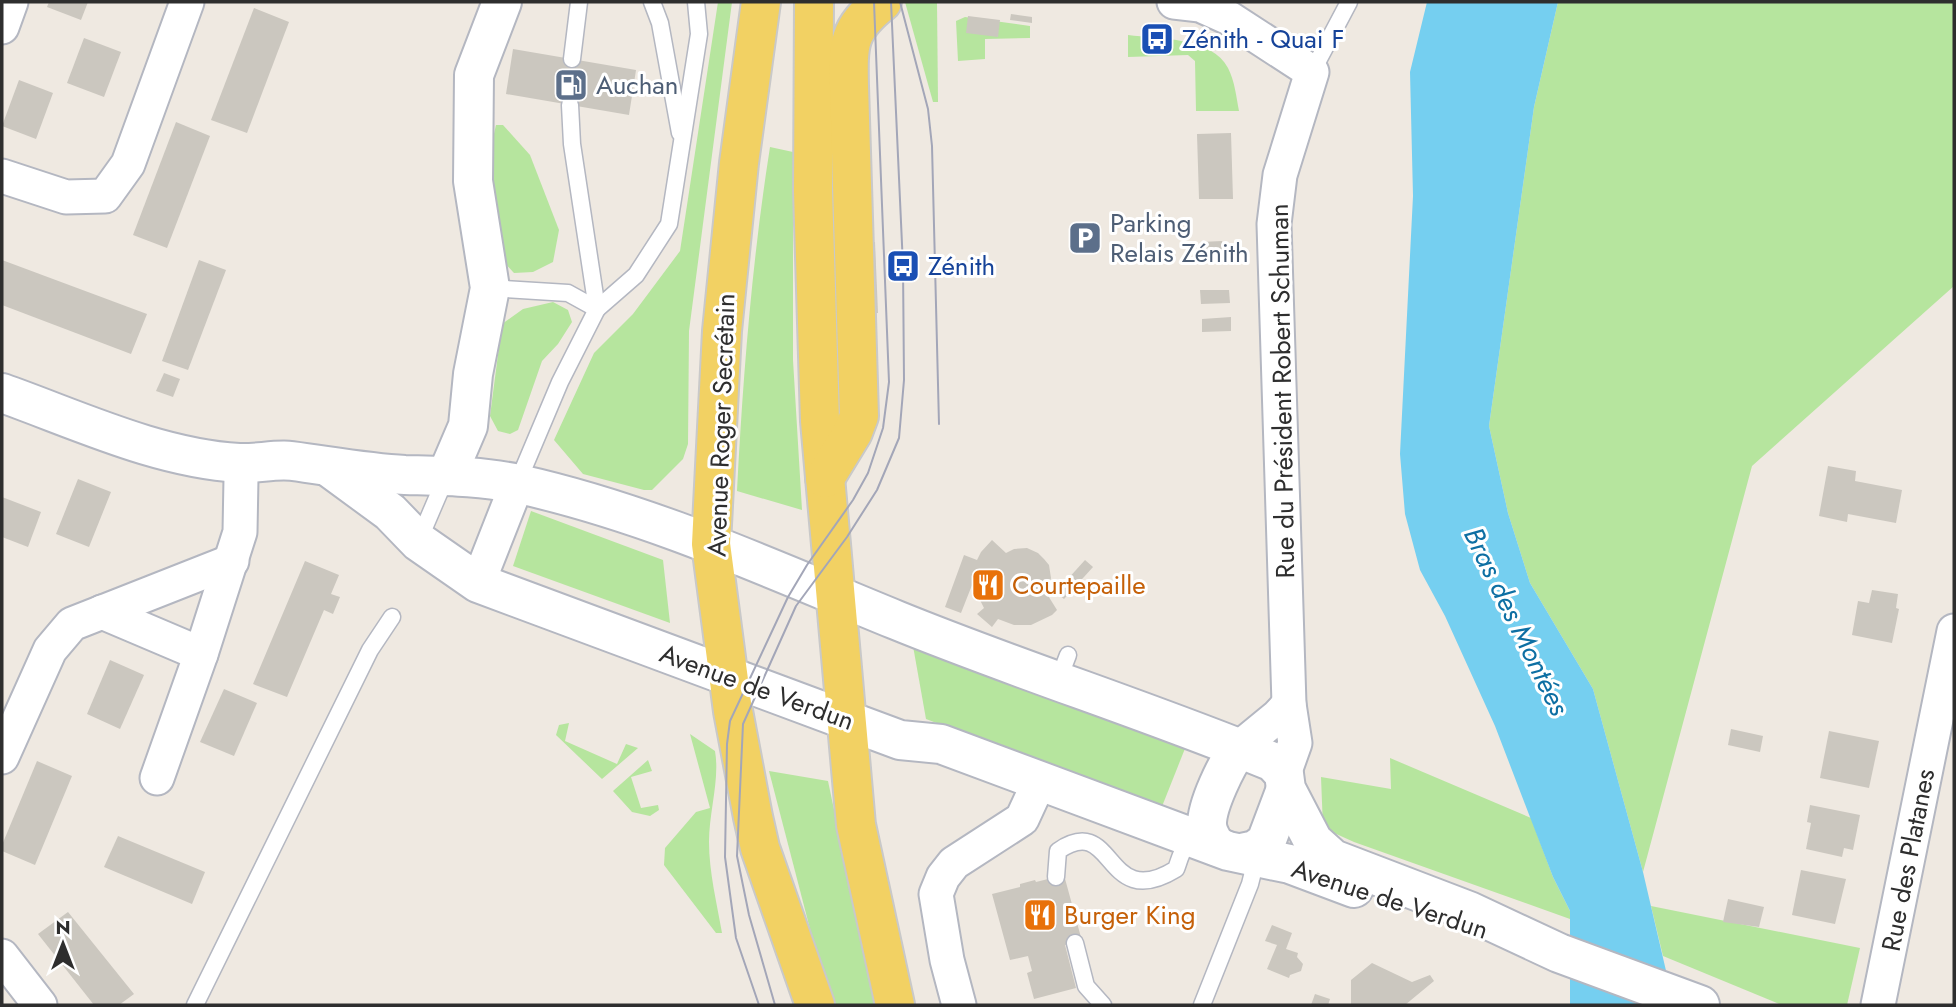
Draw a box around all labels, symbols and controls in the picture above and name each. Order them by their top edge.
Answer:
bus stop icon: Zénith - Quai F [1138,20,1176,58]
place label: Zénith - Quai F [1182,20,1344,58]
fuel station icon: Auchan [552,66,590,104]
place label: Auchan [596,66,679,104]
street label: Rue du Président Robert Schuman [1260,203,1304,579]
place label: Parking Relais Zénith [1110,204,1249,272]
parking icon: Parking Relais Zénith [1066,219,1104,257]
bus stop icon: Zénith [884,247,922,285]
place label: Zénith [928,247,995,285]
street label: Avenue Roger Secrétain [697,293,745,557]
water label: Bras des Montées [1453,520,1580,723]
restaurant icon: Courtepaille [969,566,1007,604]
place label: Courtepaille [1012,566,1146,604]
street label: Avenue de Verdun [655,634,859,740]
street label: Rue des Platanes [1872,766,1944,954]
street label: Avenue de Verdun [1287,849,1493,949]
restaurant icon: Burger King [1021,896,1059,934]
place label: Burger King [1064,896,1196,934]
north arrow [28,909,98,979]
text: N [55,914,71,941]

